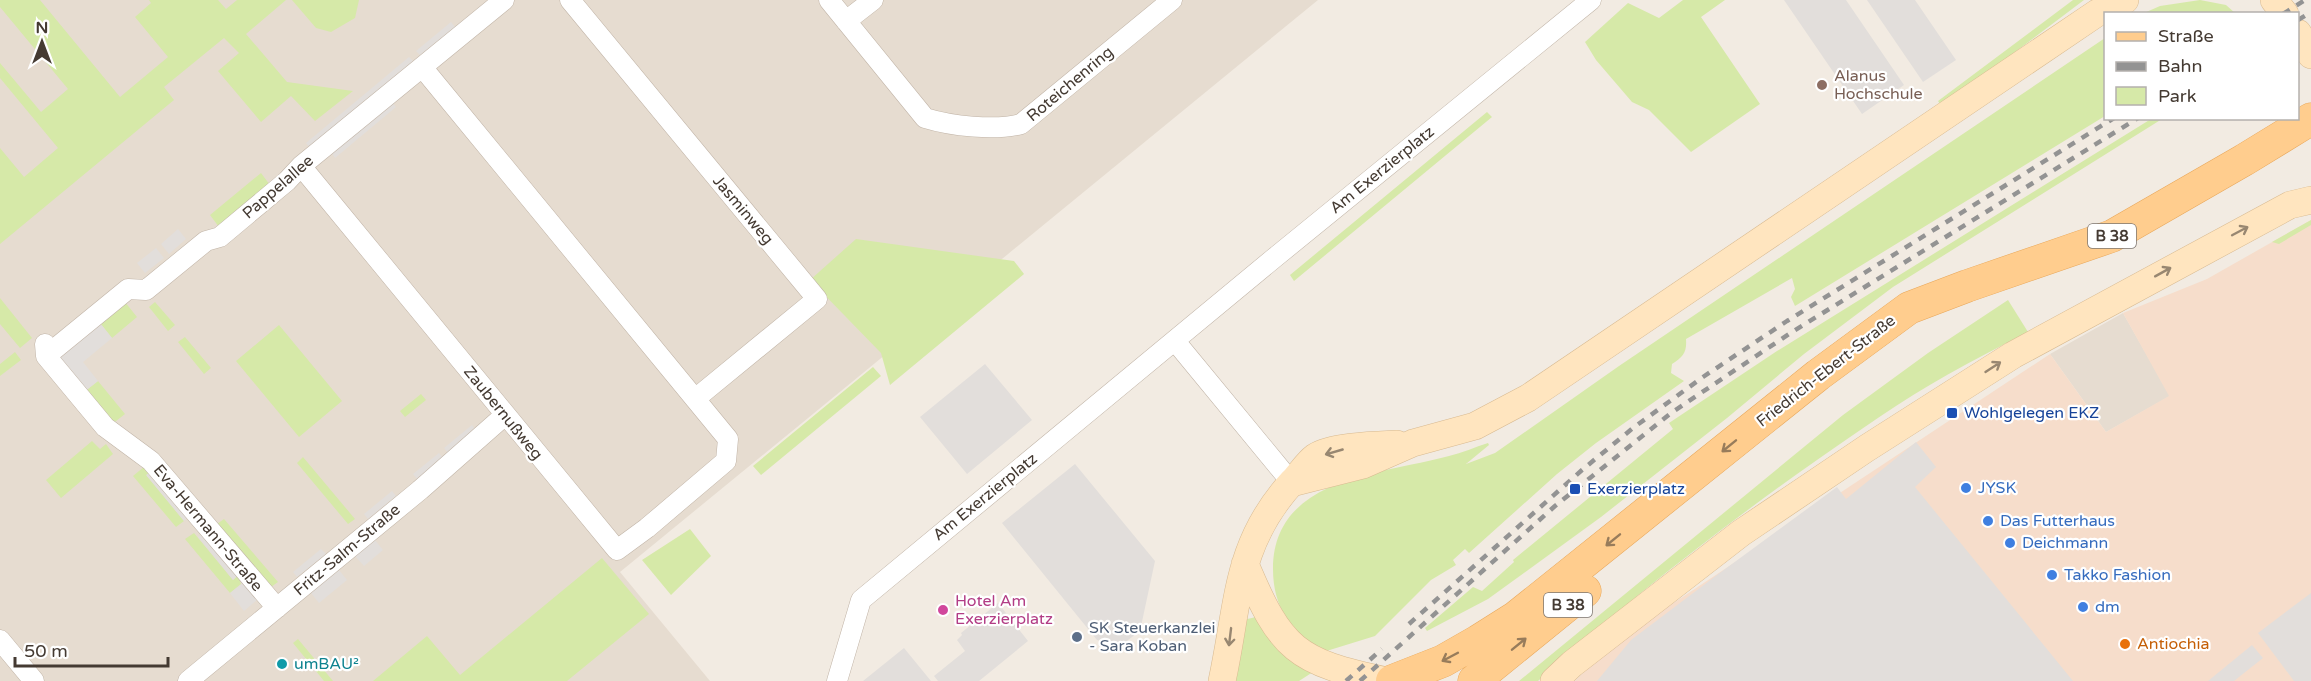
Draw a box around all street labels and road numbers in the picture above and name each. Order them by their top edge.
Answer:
street label: Roteichenring [1023,42,1117,126]
street label: Am Exerzierplatz [1326,122,1438,218]
street label: Pappelallee [238,151,318,223]
street label: Jasminweg [708,171,778,249]
road number: B 38 [2088,224,2136,248]
street label: Friedrich-Ebert-Straße [1753,311,1899,431]
street label: Zaubernußweg [459,362,547,464]
street label: Am Exerzierplatz [929,449,1041,545]
street label: Eva-Hermann-Straße [149,460,267,596]
street label: Fritz-Salm-Straße [290,500,404,600]
road number: B 38 [1544,593,1592,617]

